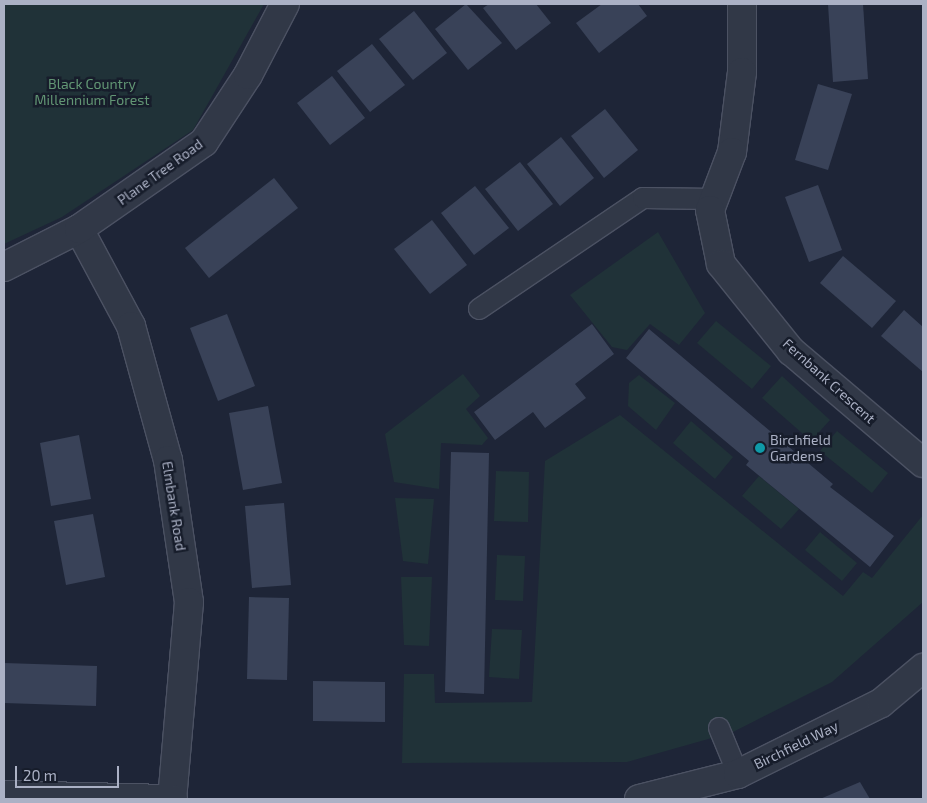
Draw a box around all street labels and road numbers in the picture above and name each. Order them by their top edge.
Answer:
street label: Plane Tree Road [114,135,206,209]
street label: Fernbank Crescent [779,335,879,427]
street label: Elmbank Road [159,460,189,552]
street label: Birchfield Way [751,717,841,773]

